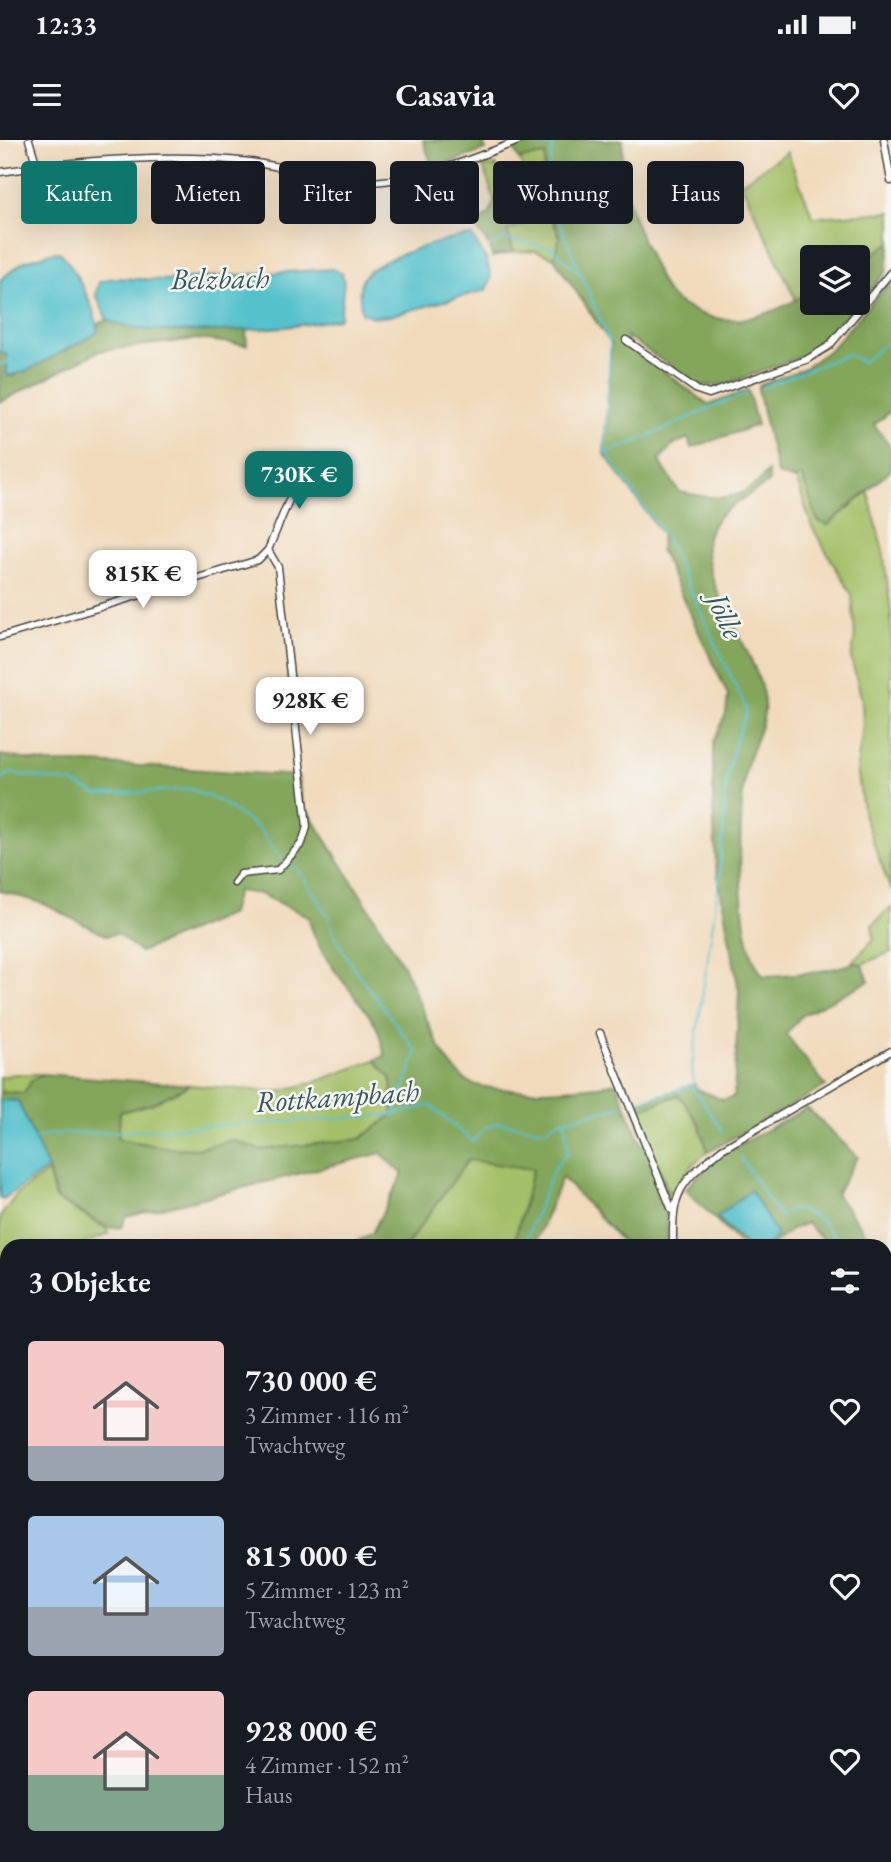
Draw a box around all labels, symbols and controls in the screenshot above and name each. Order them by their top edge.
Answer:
text: 12:33 [35,8,97,42]
text: Casavia [396,74,496,116]
icon: menu [28,76,66,114]
icon: heart [825,76,863,114]
chip: Kaufen [21,161,137,224]
chip: Mieten [151,161,265,224]
chip: Filter [279,161,376,224]
chip: Neu [390,161,479,224]
chip: Wohnung [493,161,633,224]
chip: Haus [647,161,744,224]
map controls [800,245,870,315]
button: layers [800,245,870,315]
water label: Belzbach [169,258,270,298]
pin: 730K € [242,452,356,511]
text: 730K € [261,459,337,489]
pin: 815K € [86,550,200,610]
text: 815K € [105,558,181,588]
water label: Jölle [696,581,754,646]
pin: 928K € [253,678,367,737]
text: 928K € [272,685,348,715]
water label: Rottkampbach [254,1071,421,1121]
text: 3 Objekte [28,1262,151,1301]
icon: filters [826,1262,864,1300]
text: 730 000 € [245,1361,377,1400]
icon: home [84,1369,168,1453]
icon: heart [826,1392,864,1430]
text: 3 Zimmer · 116 m² [245,1400,409,1430]
text: Twachtweg [245,1430,345,1460]
text: 815 000 € [245,1536,377,1575]
icon: home [84,1544,168,1628]
icon: heart [826,1567,864,1605]
text: 5 Zimmer · 123 m² [245,1575,409,1605]
text: Twachtweg [245,1605,345,1635]
text: 928 000 € [245,1711,377,1750]
icon: home [84,1719,168,1803]
icon: heart [826,1742,864,1780]
text: 4 Zimmer · 152 m² [245,1750,409,1780]
text: Haus [245,1780,292,1810]

